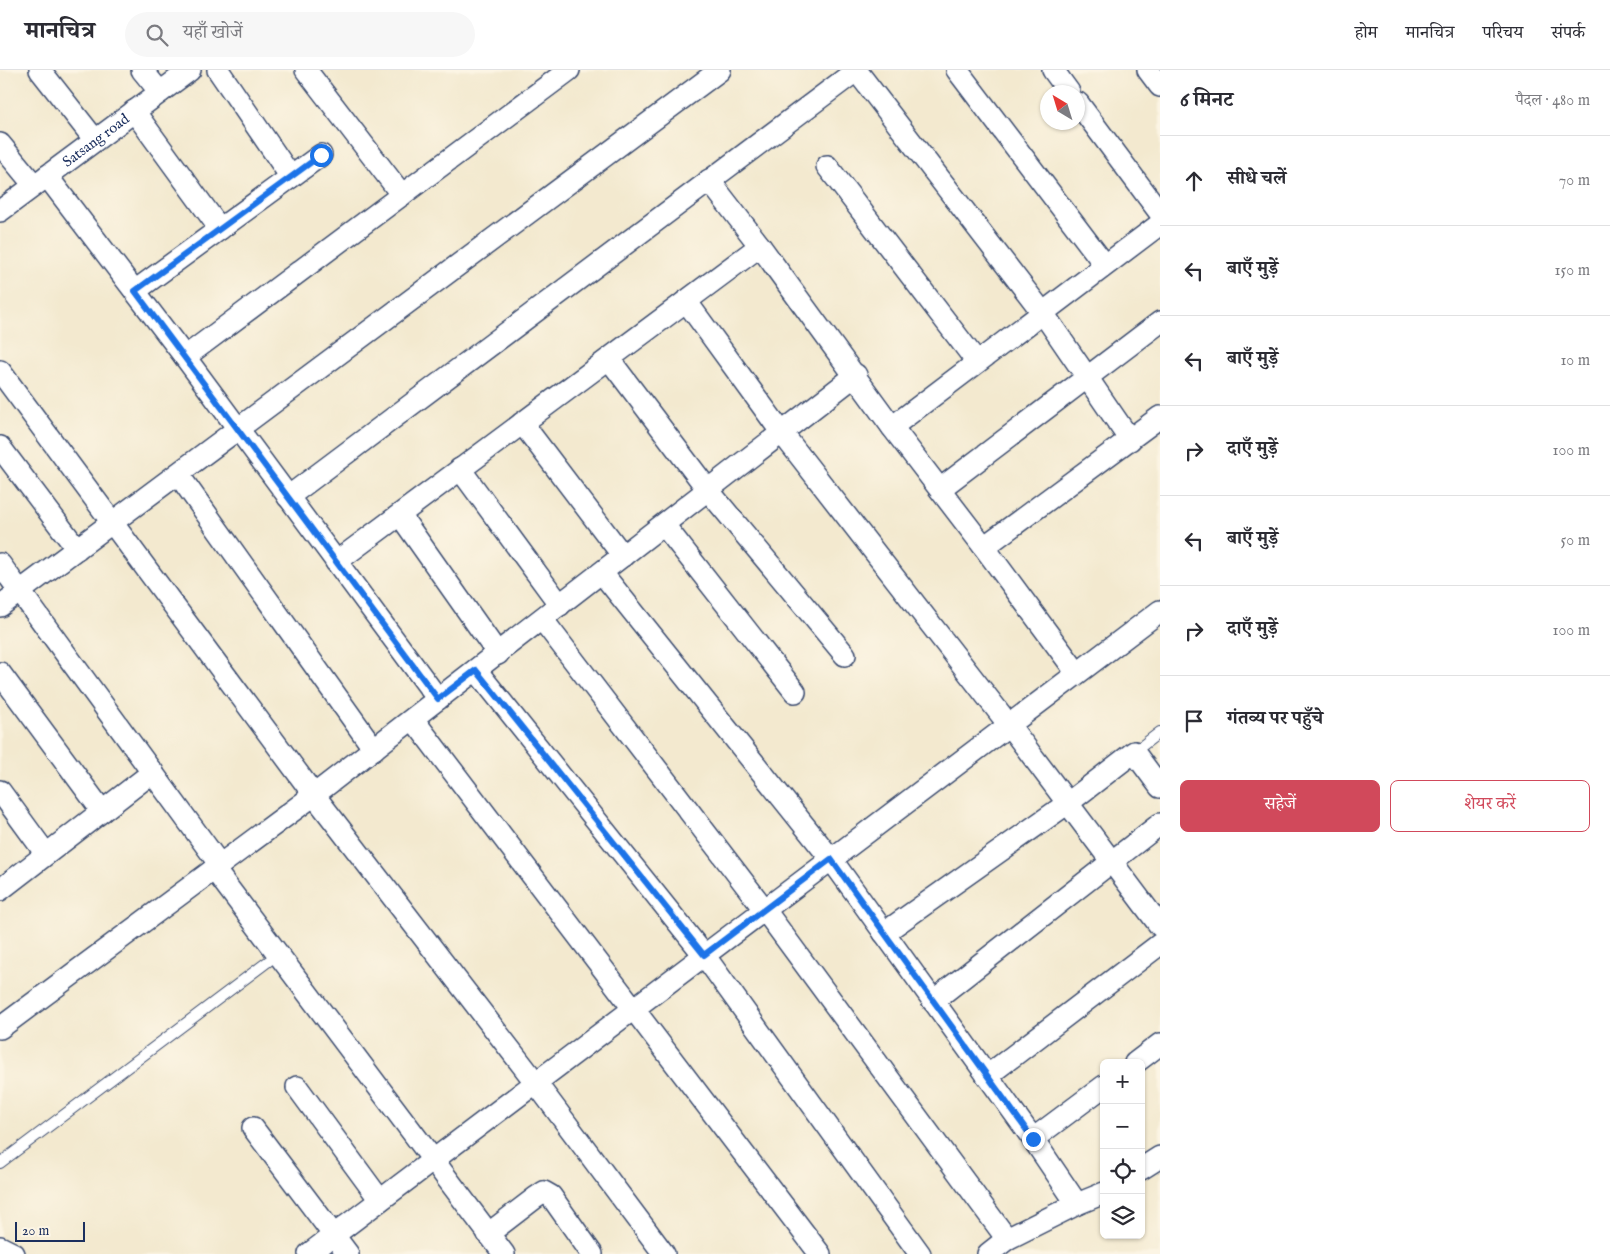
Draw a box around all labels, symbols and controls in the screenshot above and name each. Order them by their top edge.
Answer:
search box [125,12,475,57]
text: मानचित्र [25,16,95,47]
icon: search [143,21,171,49]
text: यहाँ खोजें [183,21,243,45]
text: होम [1355,22,1378,45]
text: मानचित्र [1406,22,1454,45]
text: परिचय [1482,22,1523,45]
text: संपर्क [1551,22,1585,45]
north arrow [1040,85,1085,130]
text: 6 मिनट [1180,87,1233,114]
text: पैदल · 480 m [1515,91,1590,111]
street label: Satsang road [58,108,134,171]
route start [310,144,333,167]
icon: ahead [1180,167,1208,195]
text: सीधे चलें [1227,167,1286,191]
text: 70 m [1559,171,1590,191]
icon: left [1180,257,1208,285]
text: बाएँ मुड़ें [1227,257,1278,281]
text: 150 m [1555,261,1590,281]
icon: left [1180,347,1208,375]
text: बाएँ मुड़ें [1227,347,1278,371]
text: 10 m [1560,351,1590,371]
icon: right [1180,437,1208,465]
text: दाएँ मुड़ें [1227,437,1278,461]
text: 100 m [1553,441,1590,461]
icon: left [1180,527,1208,555]
text: बाएँ मुड़ें [1227,527,1278,551]
text: 50 m [1561,531,1590,551]
icon: right [1180,617,1208,645]
text: दाएँ मुड़ें [1227,617,1278,641]
text: 100 m [1553,621,1590,641]
icon: arrive [1180,707,1208,735]
text: गंतव्य पर पहुँचे [1227,707,1323,731]
button: सहेजें [1180,780,1380,832]
button: शेयर करें [1390,780,1590,832]
map controls [1100,1059,1145,1239]
button: + [1100,1059,1145,1104]
button: − [1100,1104,1145,1149]
route end [1022,1128,1045,1151]
button: locate [1100,1149,1145,1194]
button: layers [1100,1194,1145,1239]
scale bar [15,1219,85,1242]
text: 20 m [22,1222,49,1240]

